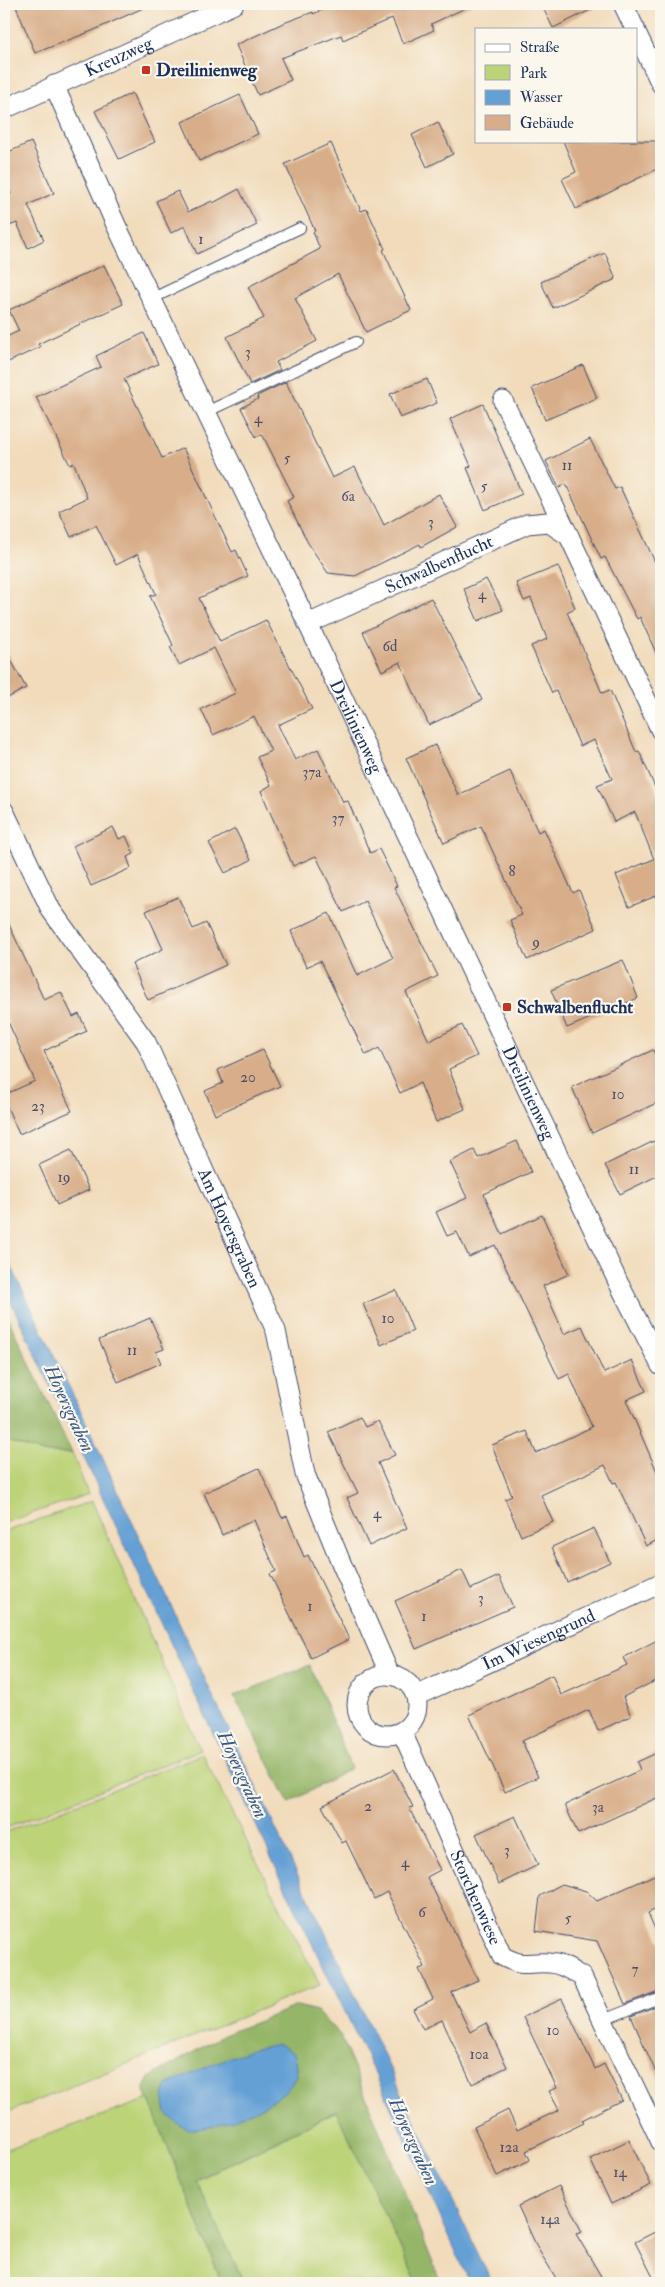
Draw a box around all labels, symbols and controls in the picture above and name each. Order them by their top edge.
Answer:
legend [475,28,638,142]
street label: Kreuzweg [81,31,157,83]
text: Straße [520,38,559,57]
place label: Dreilinienweg [156,59,258,82]
marker: Dreilinienweg [140,64,152,76]
text: Park [520,64,547,83]
text: Wasser [519,88,563,107]
text: Gebäude [520,114,574,133]
house number: 1 [198,230,204,249]
house number: 3 [245,343,251,362]
house number: 4 [254,409,263,428]
house number: 5 [284,449,291,468]
house number: 11 [562,456,572,475]
house number: 5 [481,477,488,496]
house number: 6a [341,487,356,506]
house number: 3 [428,513,434,532]
street label: Schwalbenflucht [382,530,497,599]
house number: 4 [478,585,487,604]
house number: 6d [383,637,398,656]
street label: Dreilinienweg [324,676,388,778]
house number: 37a [303,763,322,782]
house number: 37 [332,809,344,828]
house number: 8 [508,862,516,881]
house number: 9 [531,933,540,952]
place label: Schwalbenflucht [517,996,633,1019]
marker: Schwalbenflucht [501,1001,513,1013]
street label: Dreilinienweg [496,1042,561,1145]
house number: 20 [240,1068,256,1087]
house number: 10 [612,1085,624,1104]
house number: 23 [31,1097,45,1116]
house number: 11 [629,1160,639,1179]
street label: Am Hoyersgraben [192,1164,266,1292]
house number: 19 [58,1168,70,1187]
house number: 10 [382,1309,394,1328]
house number: 11 [127,1341,137,1360]
water label: Hoyersgraben [38,1360,100,1456]
house number: 4 [373,1504,382,1523]
house number: 3 [478,1589,484,1608]
house number: 1 [307,1597,313,1616]
street label: Im Wiesengrund [479,1604,599,1676]
house number: 1 [421,1607,427,1626]
water label: Hoyersgraben [211,1726,273,1822]
house number: 2 [364,1797,372,1816]
house number: 3a [592,1798,605,1817]
house number: 3 [504,1841,510,1860]
street label: Storchenwiese [444,1846,507,1949]
house number: 4 [401,1853,410,1872]
house number: 6 [418,1903,427,1922]
house number: 5 [565,1909,572,1928]
house number: 7 [632,1960,639,1979]
house number: 10 [547,2021,559,2040]
house number: 10a [469,2045,489,2064]
water label: Hoyersgraben [383,2093,443,2189]
house number: 12a [499,2138,519,2157]
house number: 14 [613,2163,628,2182]
house number: 14a [540,2210,561,2229]

